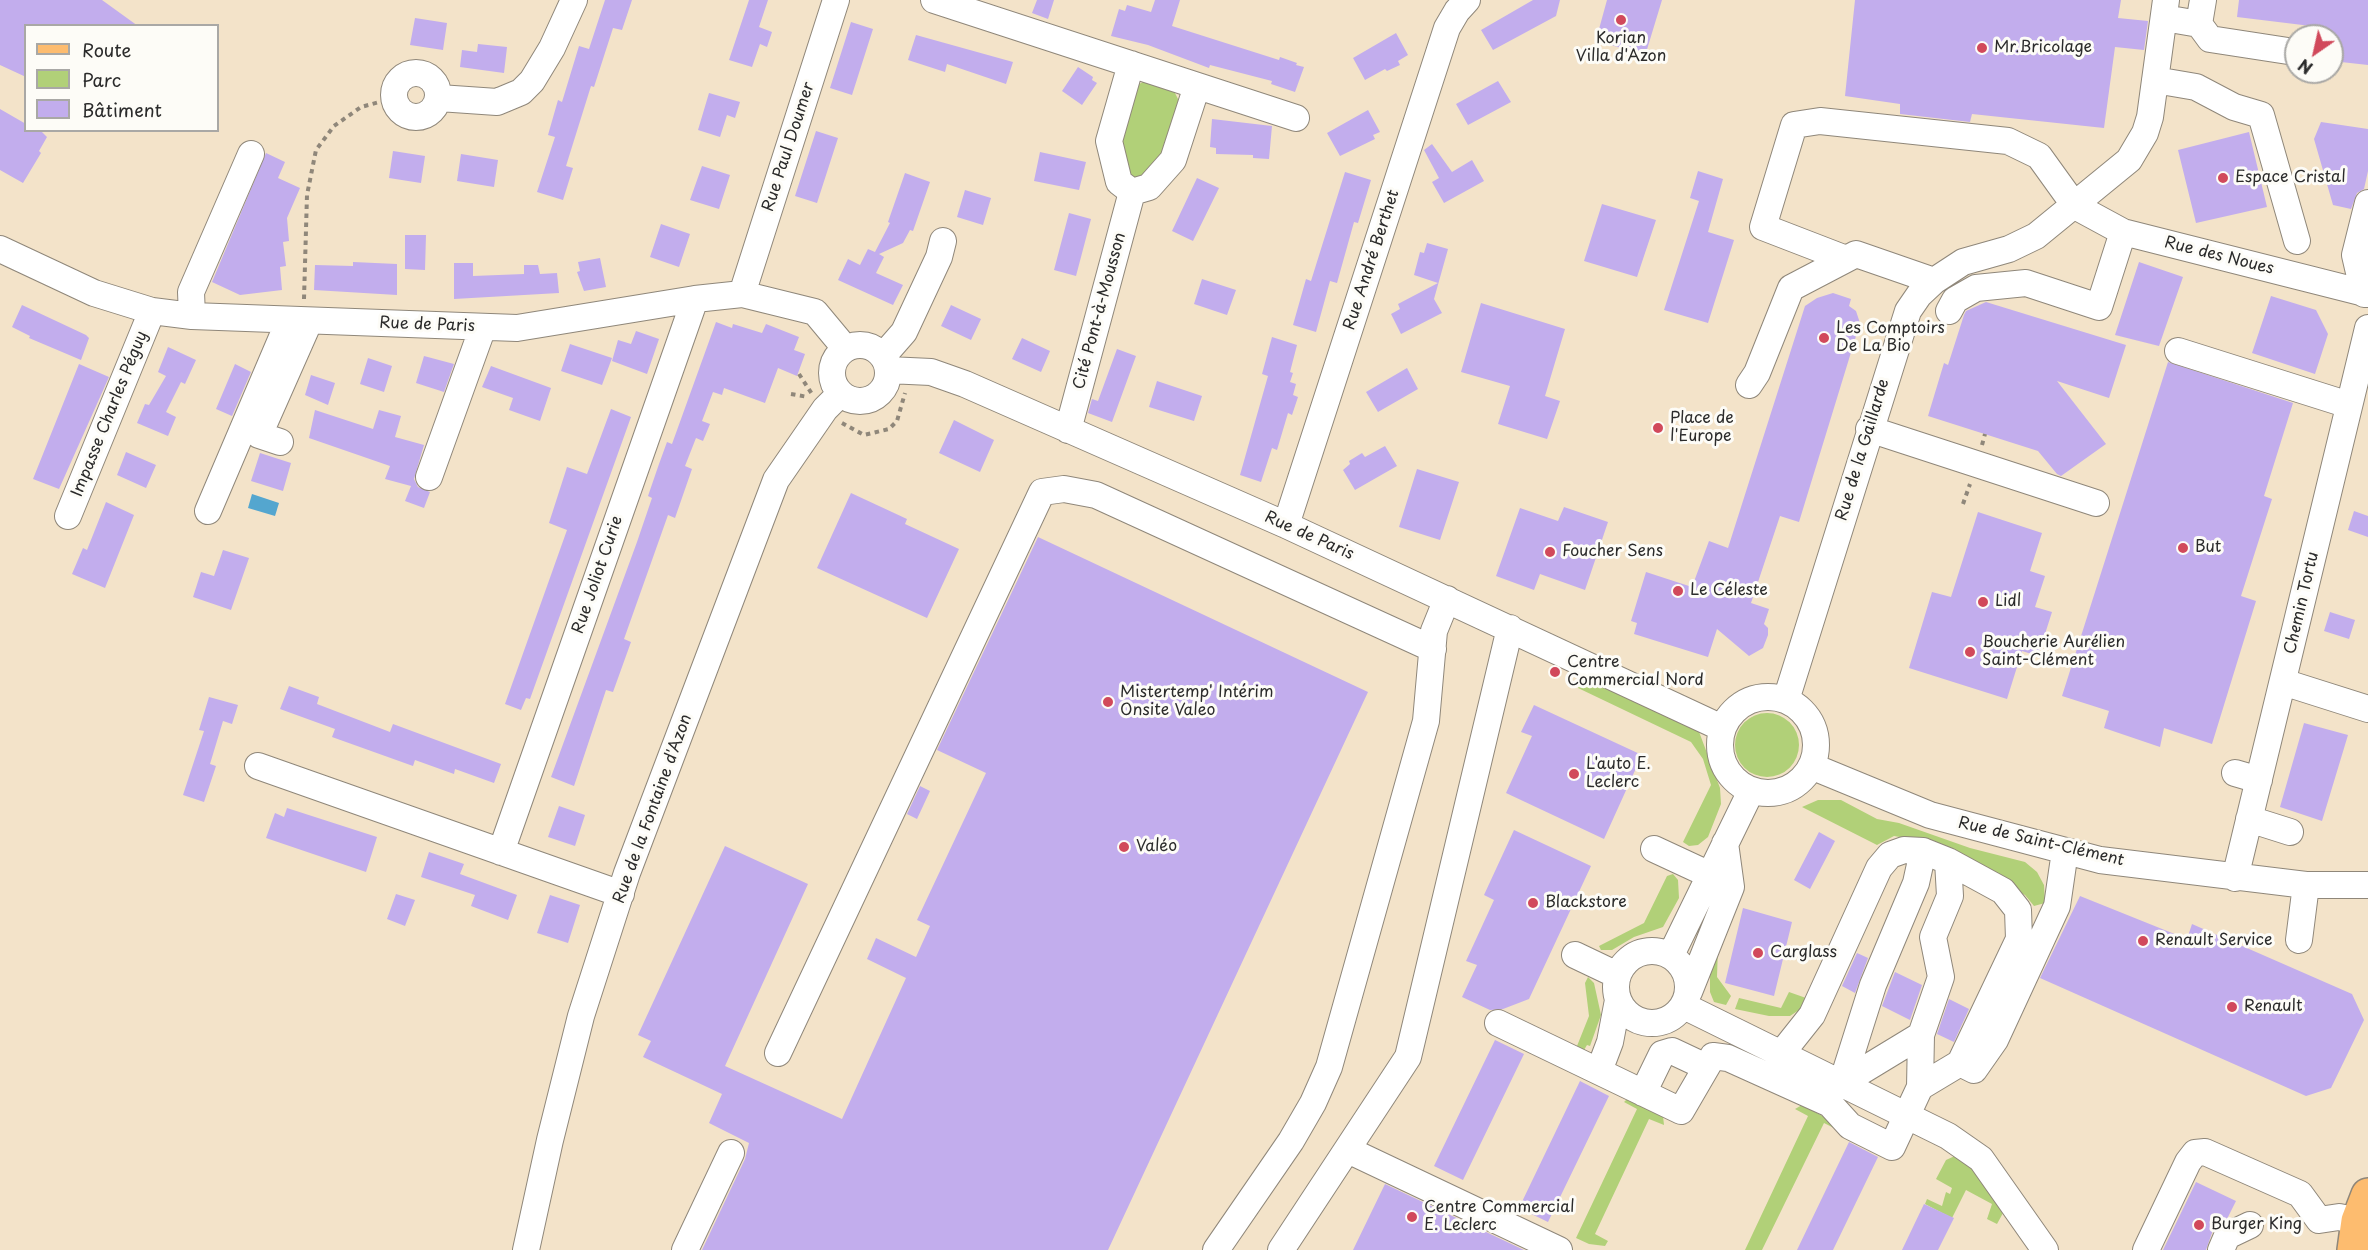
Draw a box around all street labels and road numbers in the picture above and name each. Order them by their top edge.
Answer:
street label: Rue Paul Doumer [759,80,819,214]
street label: Rue André Berthet [1340,187,1404,333]
street label: Cité Pont-à-Mousson [1070,231,1130,391]
street label: Rue des Noues [2162,233,2276,279]
street label: Rue de Paris [379,314,475,336]
street label: Impasse Charles Péguy [68,328,152,500]
street label: Rue de la Gaillarde [1832,377,1894,523]
street label: Rue de Paris [1261,508,1357,564]
street label: Rue Joliot Curie [569,513,627,637]
street label: Chemin Tortu [2281,550,2323,656]
street label: Rue de la Fontaine d'Azon [610,712,696,906]
street label: Rue de Saint-Clément [1956,814,2126,870]

